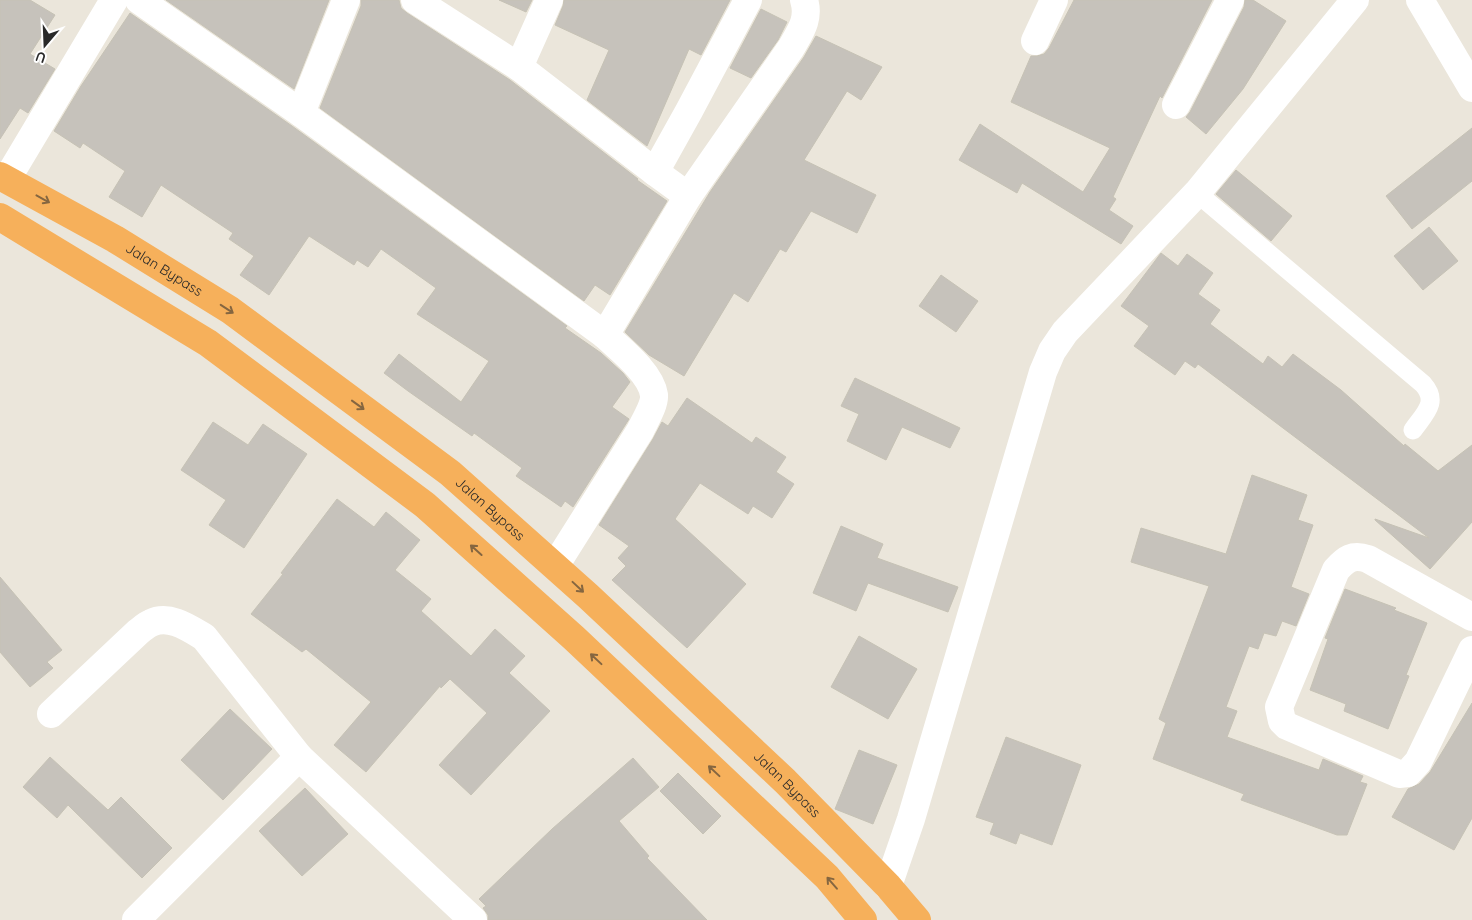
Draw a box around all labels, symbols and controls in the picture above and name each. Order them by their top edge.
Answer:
north arrow [20,20,70,70]
text: U [33,47,48,67]
one-way arrow [35,194,50,204]
street label: Jalan Bypass [122,239,206,300]
one-way arrow [220,304,234,314]
one-way arrow [351,400,364,411]
street label: Jalan Bypass [452,473,529,545]
one-way arrow [469,544,482,556]
one-way arrow [571,581,584,593]
one-way arrow [590,653,602,665]
street label: Jalan Bypass [750,747,825,821]
one-way arrow [708,765,721,777]
one-way arrow [826,876,838,889]

